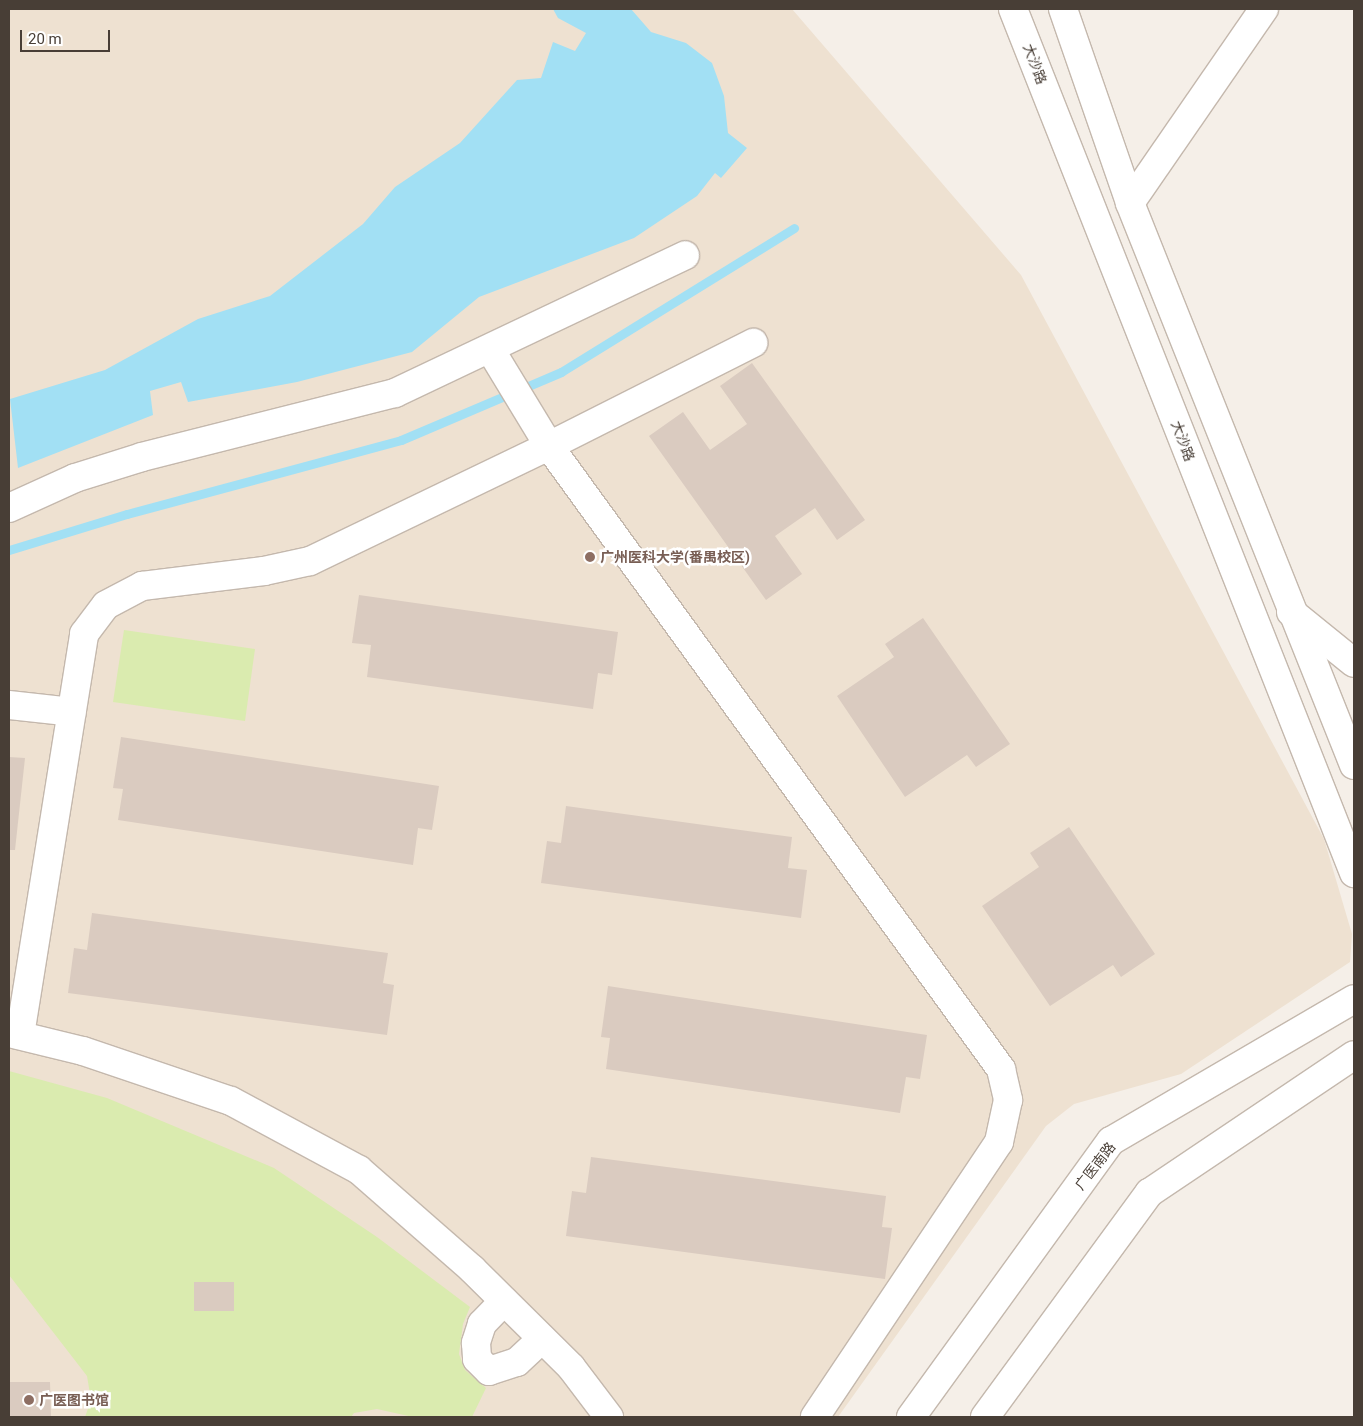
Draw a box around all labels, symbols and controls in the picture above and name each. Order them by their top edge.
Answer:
scale bar [22,20,112,52]
text: 20 m [28,30,62,48]
street label: 大沙路 [1020,41,1050,87]
street label: 大沙路 [1168,418,1198,464]
place label: 广州医科大学(番禺校区) [600,549,750,565]
marker: 广州医科大学(番禺校区) [584,551,596,563]
street label: 广医南路 [1071,1139,1119,1193]
place label: 广医图书馆 [39,1392,109,1408]
marker: 广医图书馆 [23,1394,35,1406]

